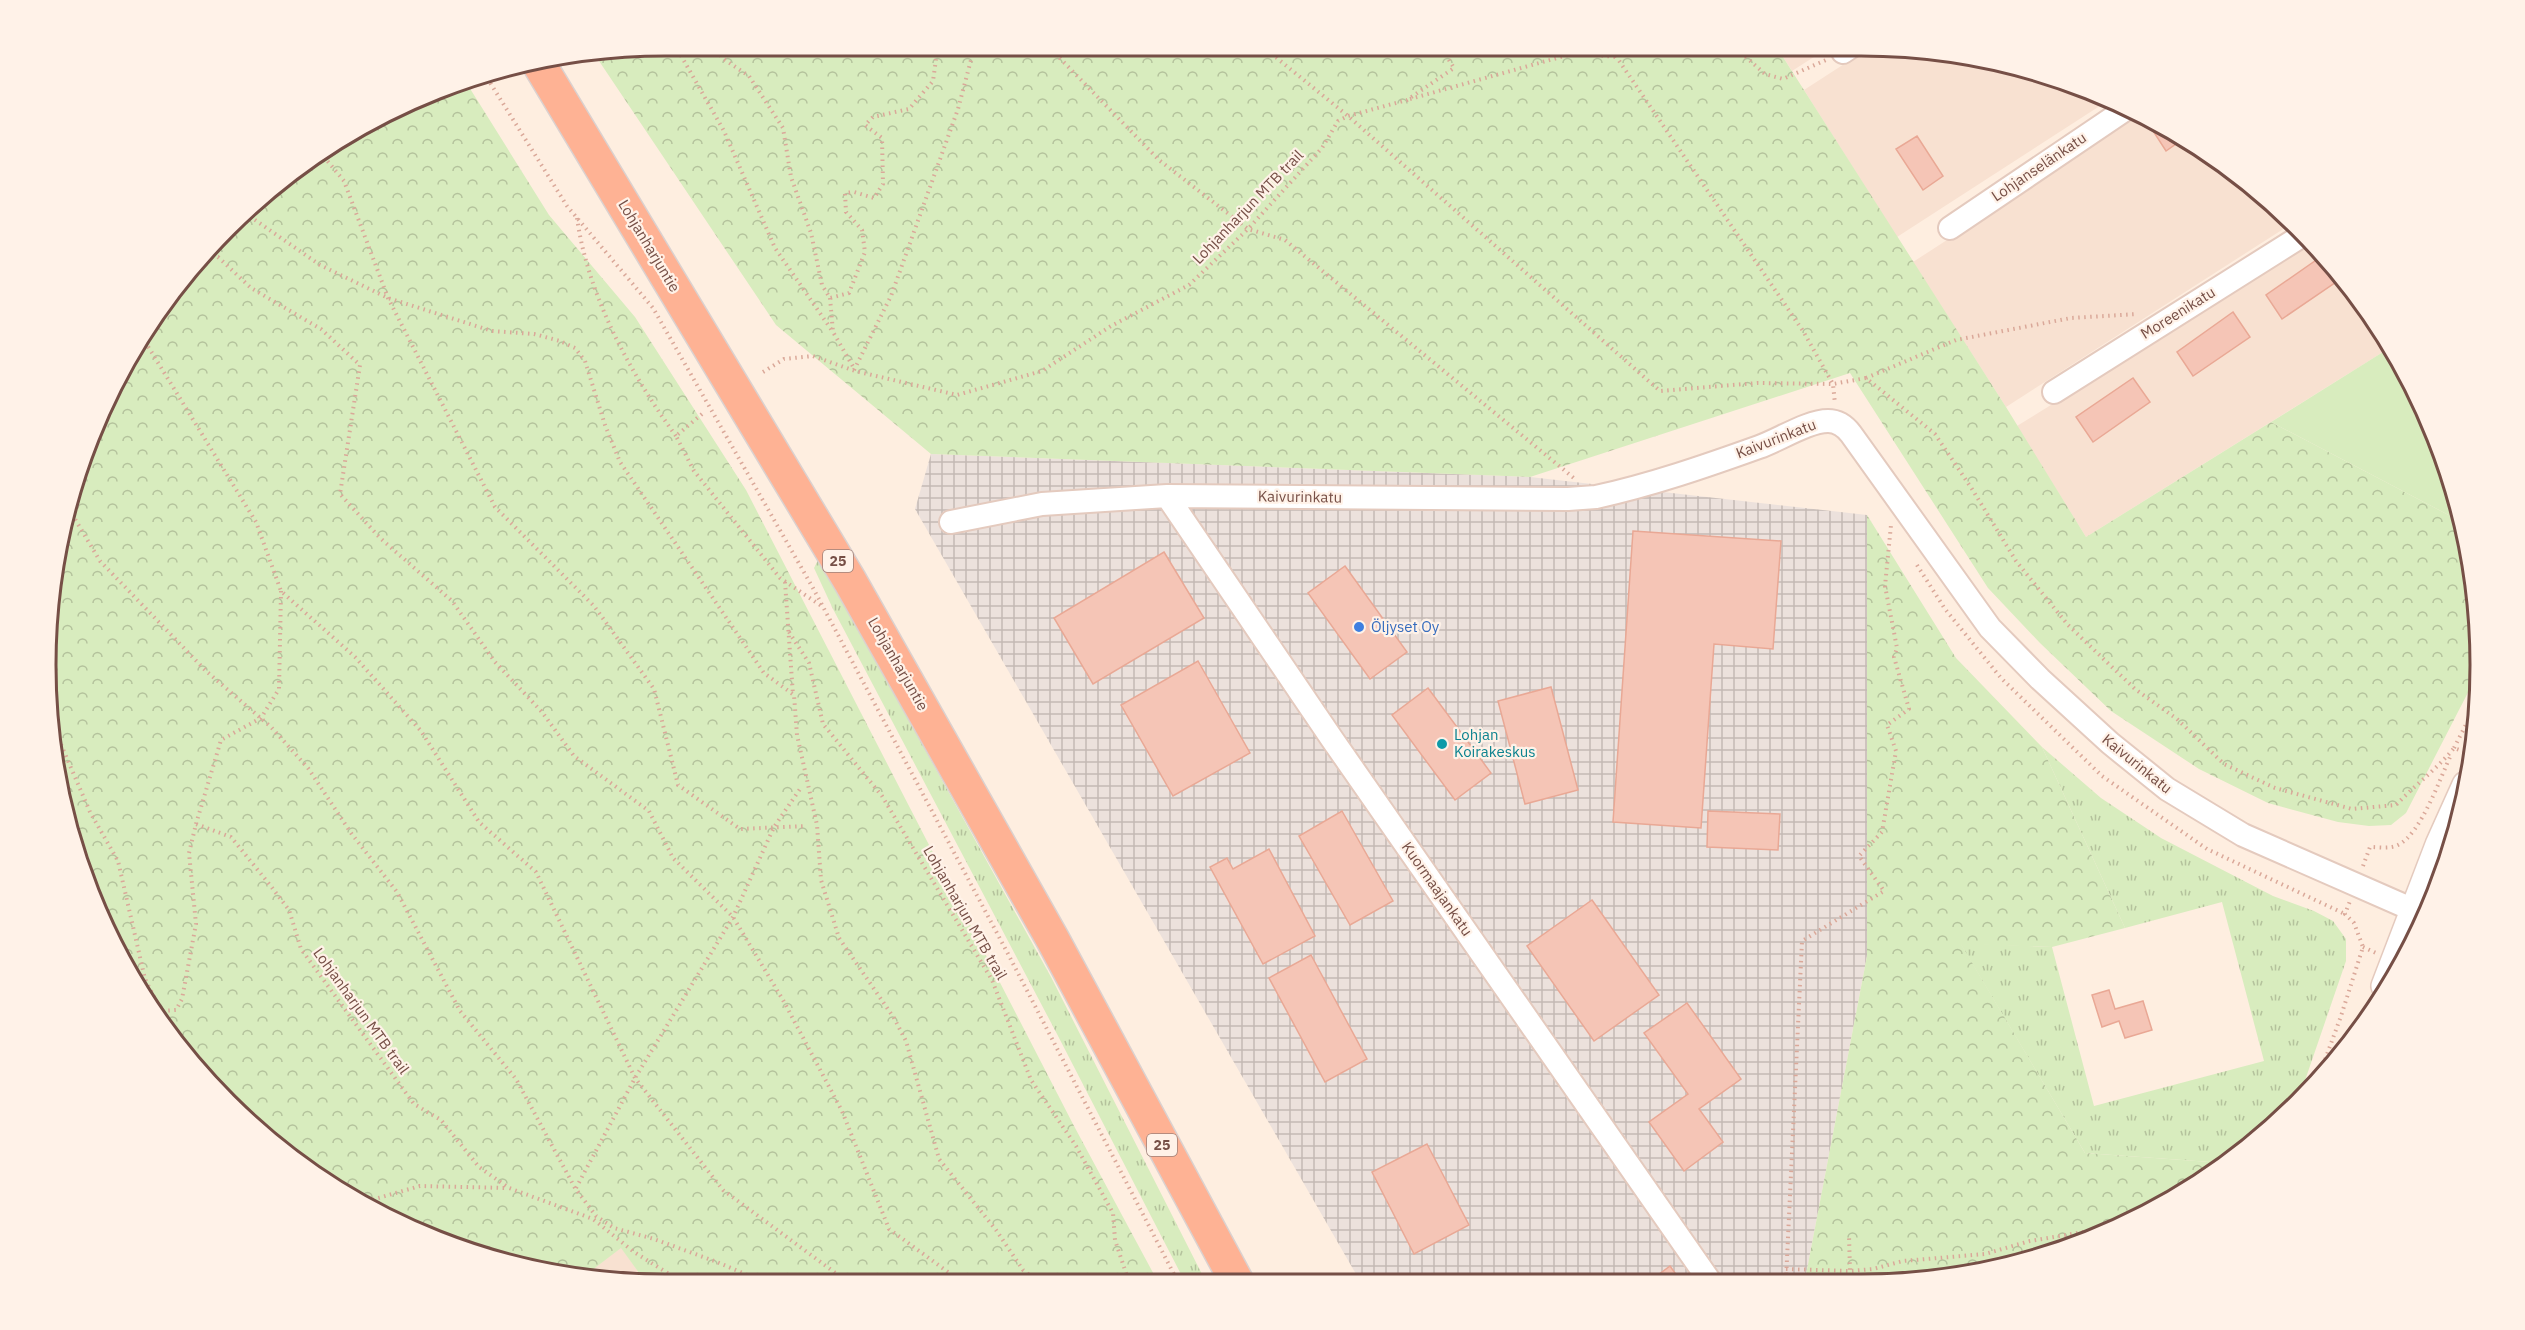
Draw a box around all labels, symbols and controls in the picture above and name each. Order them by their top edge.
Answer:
street label: Lohjanselänkatu [1988,128,2090,205]
street label: Lohjanharjun MTB trail [1188,146,1307,268]
street label: Lohjanharjuntie [614,196,685,295]
street label: Moreenikatu [2137,282,2219,343]
street label: Kaivurinkatu [1733,415,1819,463]
street label: Kaivurinkatu [1258,486,1342,507]
road number: 25 [823,550,853,572]
street label: Lohjanharjuntie [864,614,933,714]
place label: Öljyset Oy [1371,617,1440,636]
marker: Öljyset Oy [1352,620,1366,634]
place label: Lohjan Koirakeskus [1454,725,1536,761]
street label: Kaivurinkatu [2099,730,2176,798]
marker: Lohjan Koirakeskus [1435,737,1449,751]
street label: Kuormaajankatu [1398,838,1477,940]
street label: Lohjanharjun MTB trail [919,842,1012,983]
street label: Lohjanharjun MTB trail [309,944,414,1078]
road number: 25 [1147,1134,1177,1156]

